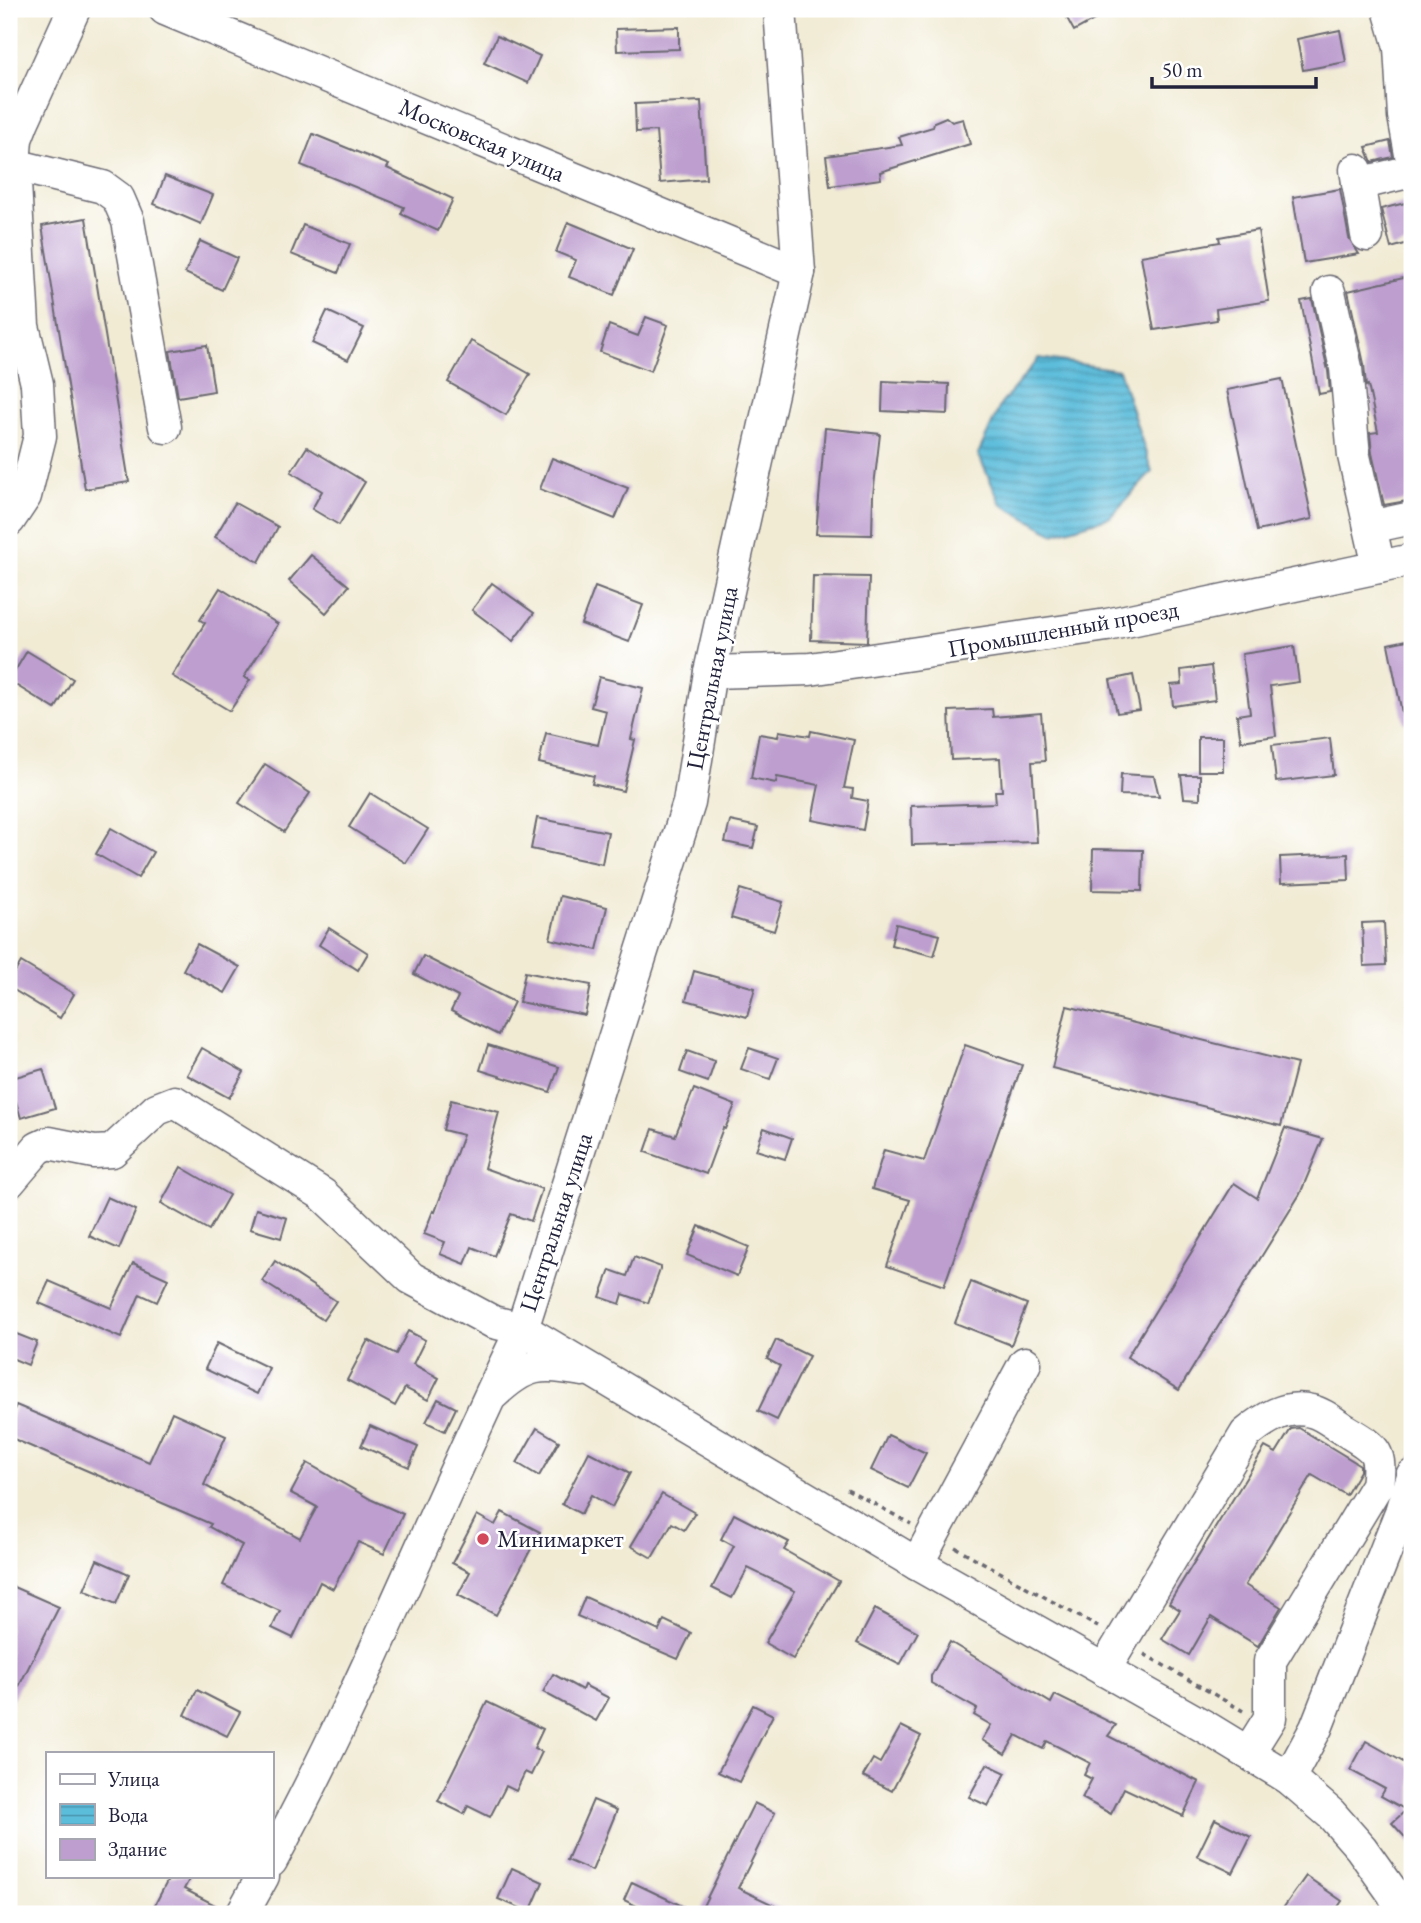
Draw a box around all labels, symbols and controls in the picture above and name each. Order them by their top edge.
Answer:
scale bar [1152,46,1316,90]
text: 50 m [1162,56,1203,83]
street label: Московская улица [395,91,570,189]
street label: Центральная улица [679,583,745,772]
street label: Промышленный проезд [945,593,1181,664]
street label: Центральная улица [512,1128,599,1315]
place label: Минимаркет [497,1523,624,1554]
marker: Минимаркет [475,1531,491,1547]
legend [46,1752,273,1878]
text: Улица [107,1765,160,1792]
text: Вода [108,1801,149,1828]
text: Здание [108,1835,167,1862]

